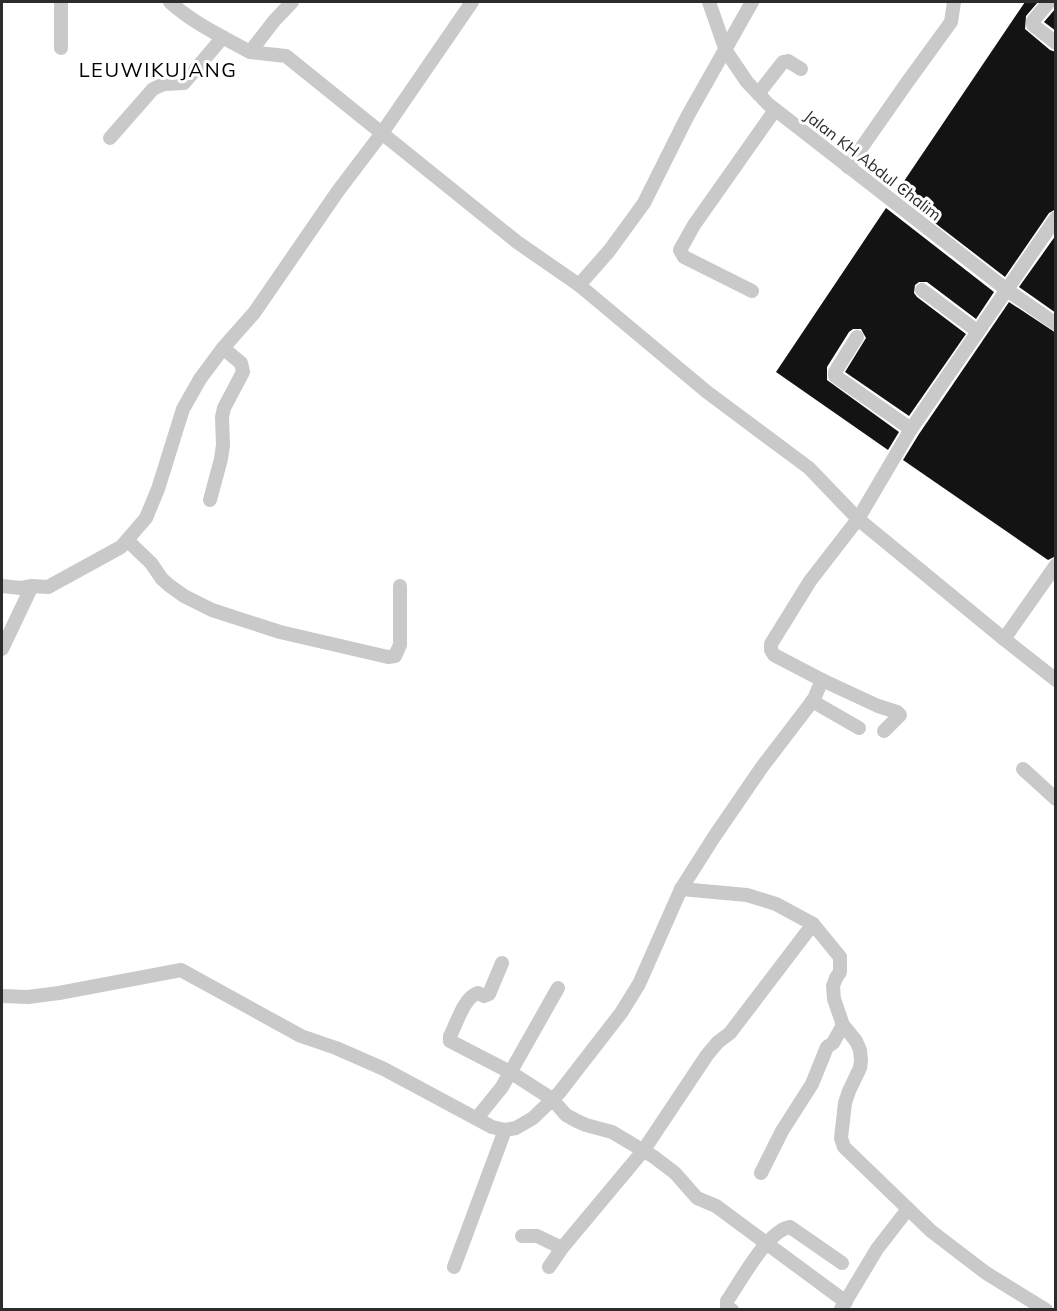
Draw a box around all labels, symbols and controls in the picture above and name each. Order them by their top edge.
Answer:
district label: LEUWIKUJANG [79,57,237,82]
street label: Jalan KH Abdul Chalim [801,105,945,225]

